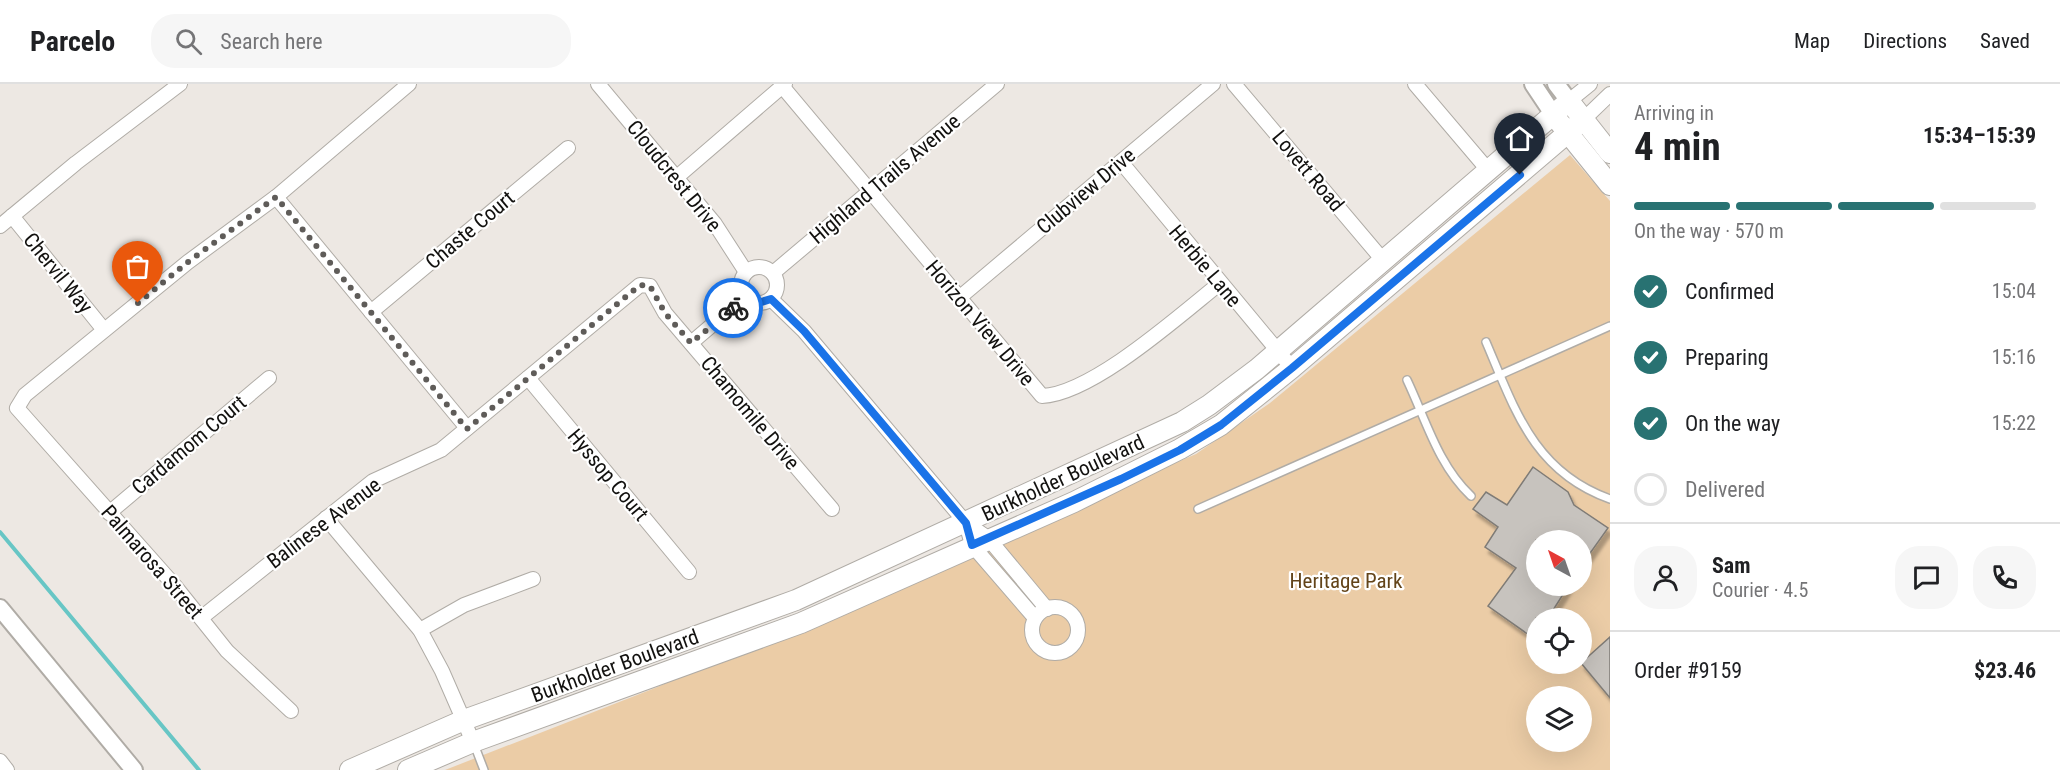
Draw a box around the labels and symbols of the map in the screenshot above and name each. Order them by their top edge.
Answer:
street label: Highland Trails Avenue [805,109,965,249]
pin [1494,113,1545,175]
street label: Cloudcrest Drive [622,116,726,237]
street label: Lovett Road [1267,126,1349,216]
street label: Clubview Drive [1032,143,1140,239]
street label: Chaste Court [421,186,519,274]
street label: Herbie Lane [1164,220,1246,312]
street label: Chervil Way [18,228,98,318]
pin [112,241,163,303]
street label: Horizon View Drive [921,255,1039,391]
courier [703,278,763,338]
street label: Chamomile Drive [696,351,804,475]
street label: Cardamom Court [127,390,251,500]
street label: Hyssop Court [563,424,653,526]
street label: Burkholder Boulevard [978,430,1148,526]
street label: Balinese Avenue [263,472,386,573]
street label: Palmarosa Street [96,500,208,624]
north arrow [1526,530,1592,596]
park label: Heritage Park [1290,569,1403,593]
street label: Burkholder Boulevard [528,625,702,707]

